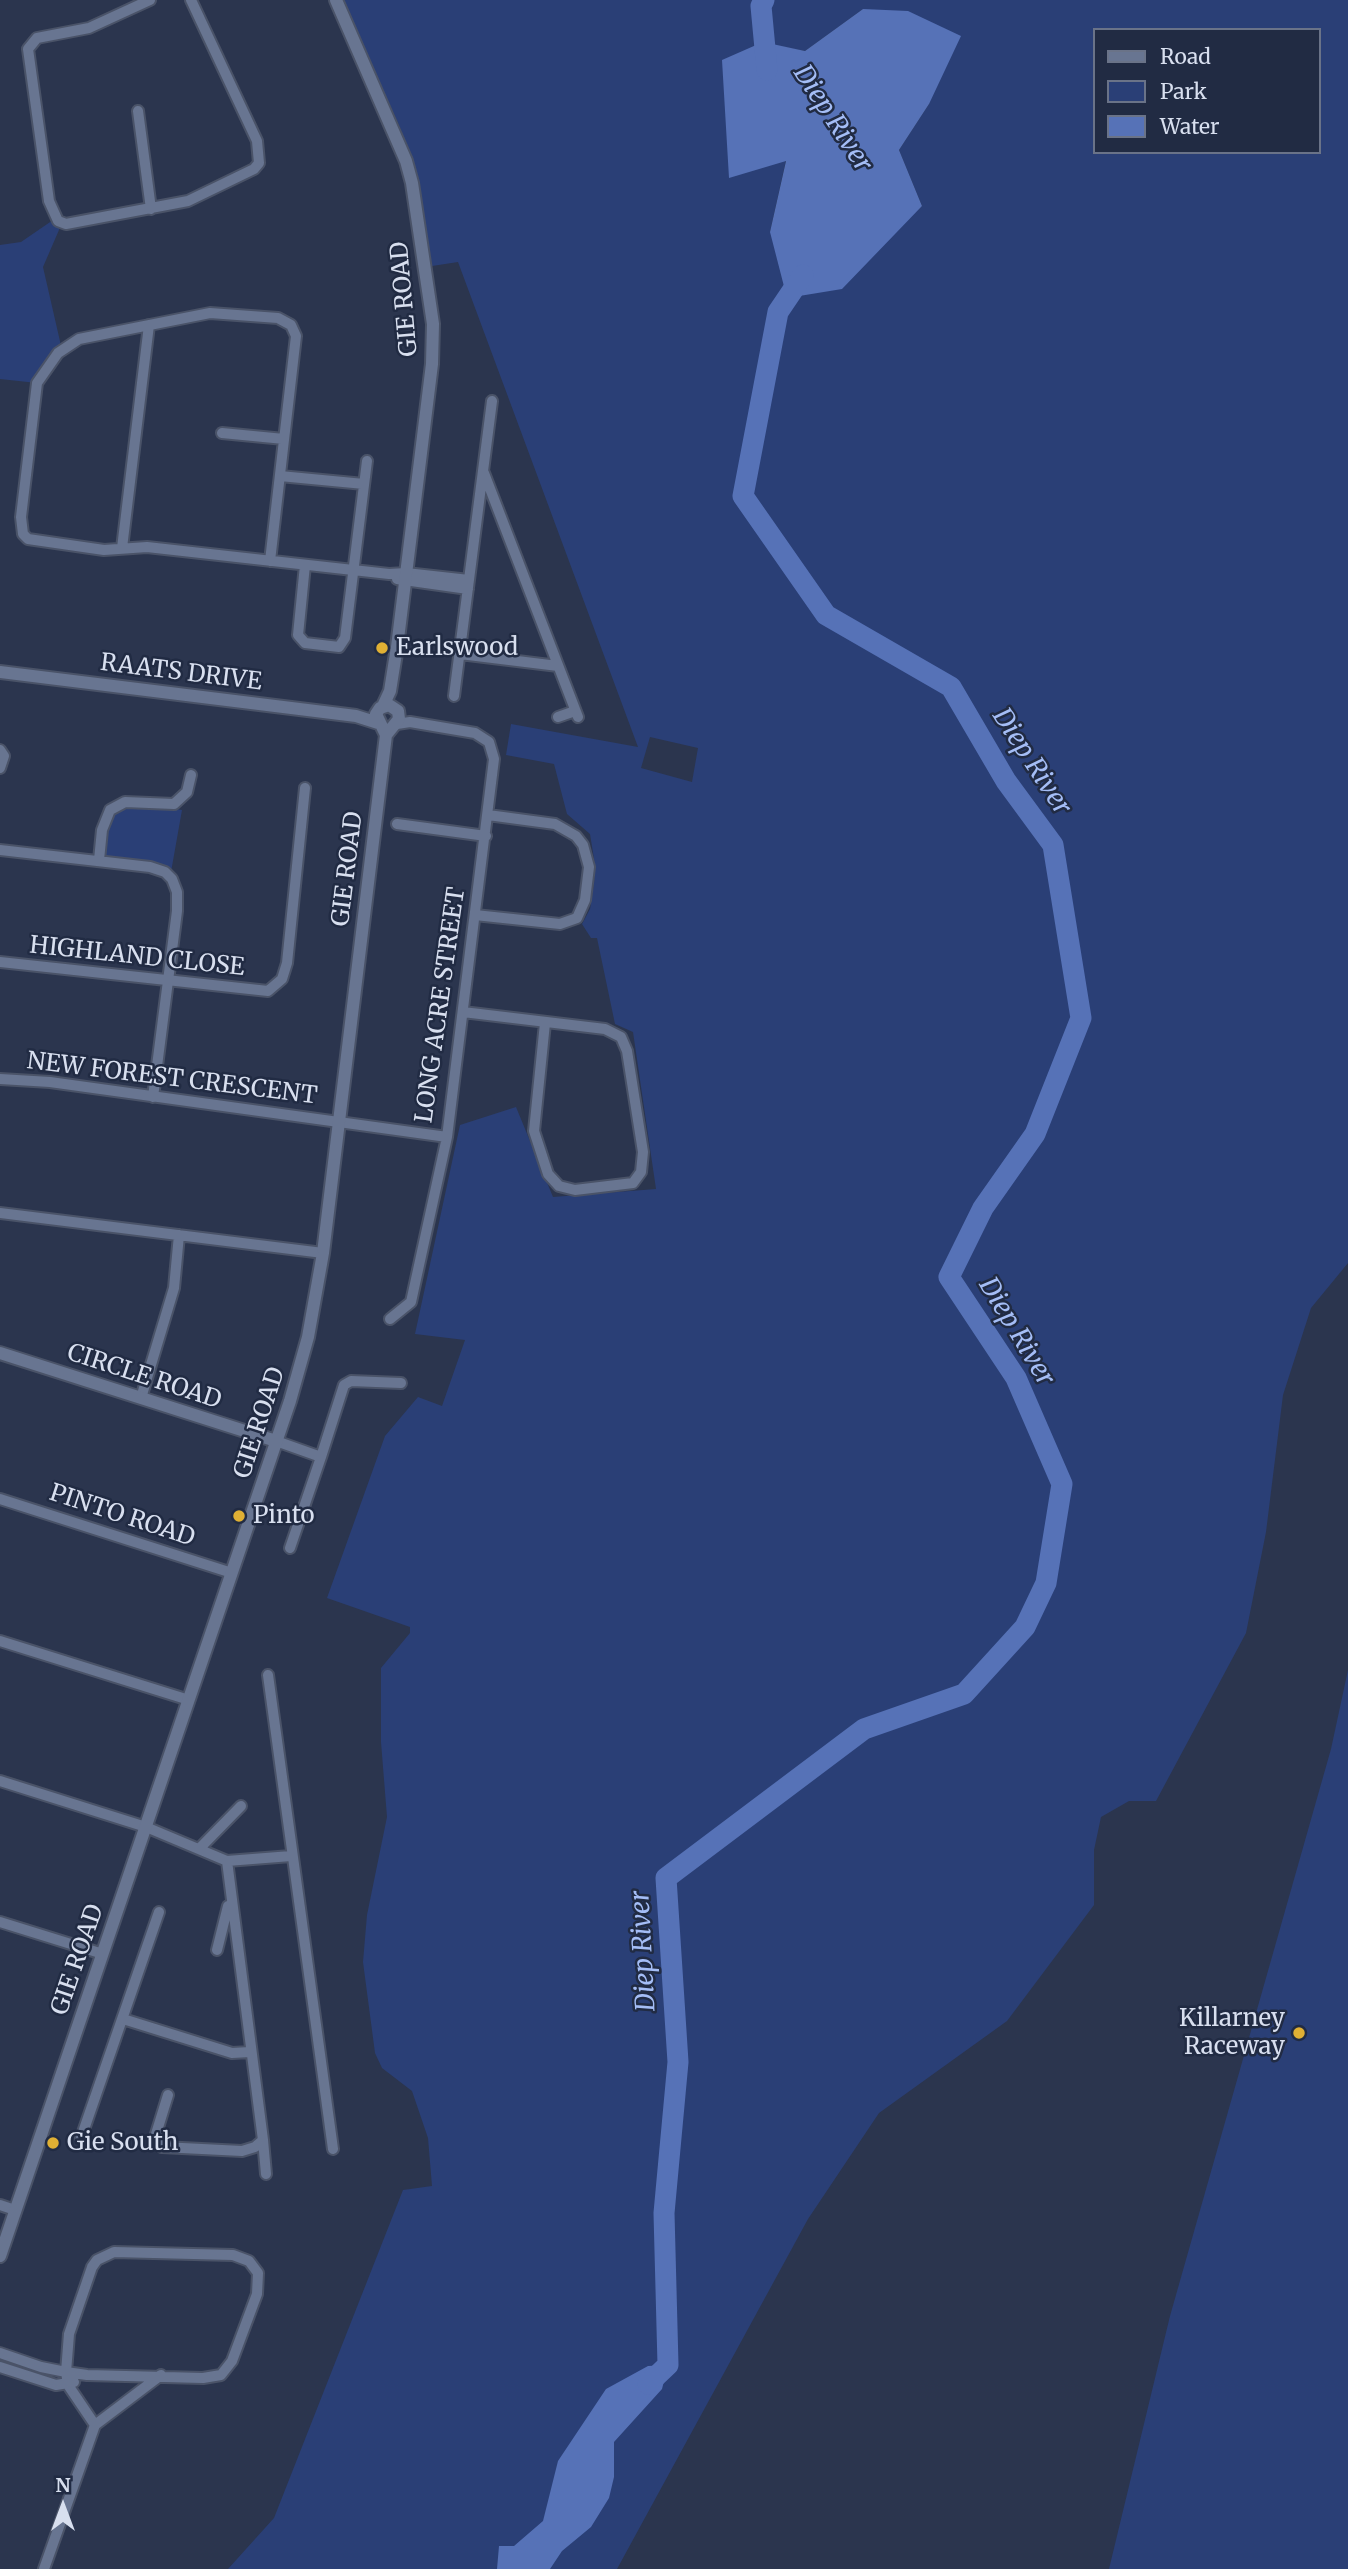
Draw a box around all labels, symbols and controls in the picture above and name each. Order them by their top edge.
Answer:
legend [1092,28,1320,154]
text: Road [1160,43,1211,70]
water label: Diep River [786,60,878,178]
text: Park [1160,78,1207,105]
text: Water [1160,113,1219,140]
street label: GIE ROAD [386,240,424,358]
place label: Earlswood [396,634,518,662]
marker: Earlswood [374,640,390,656]
street label: RAATS DRIVE [98,649,264,697]
water label: Diep River [985,703,1077,821]
street label: GIE ROAD [327,810,369,928]
street label: LONG ACRE STREET [410,885,472,1125]
street label: HIGHLAND CLOSE [28,931,246,983]
street label: NEW FOREST CRESCENT [25,1047,319,1111]
water label: Diep River [972,1272,1060,1392]
street label: CIRCLE ROAD [63,1339,225,1415]
street label: GIE ROAD [229,1364,291,1482]
street label: PINTO ROAD [46,1479,198,1553]
place label: Pinto [253,1502,315,1530]
marker: Pinto [231,1508,247,1524]
water label: Diep River [625,1890,663,2012]
street label: GIE ROAD [46,1901,110,2019]
place label: Killarney Raceway [1179,2005,1285,2061]
marker: Killarney Raceway [1291,2025,1307,2041]
place label: Gie South [67,2129,178,2157]
marker: Gie South [45,2135,61,2151]
north arrow [28,2471,98,2541]
text: N [55,2473,71,2497]

